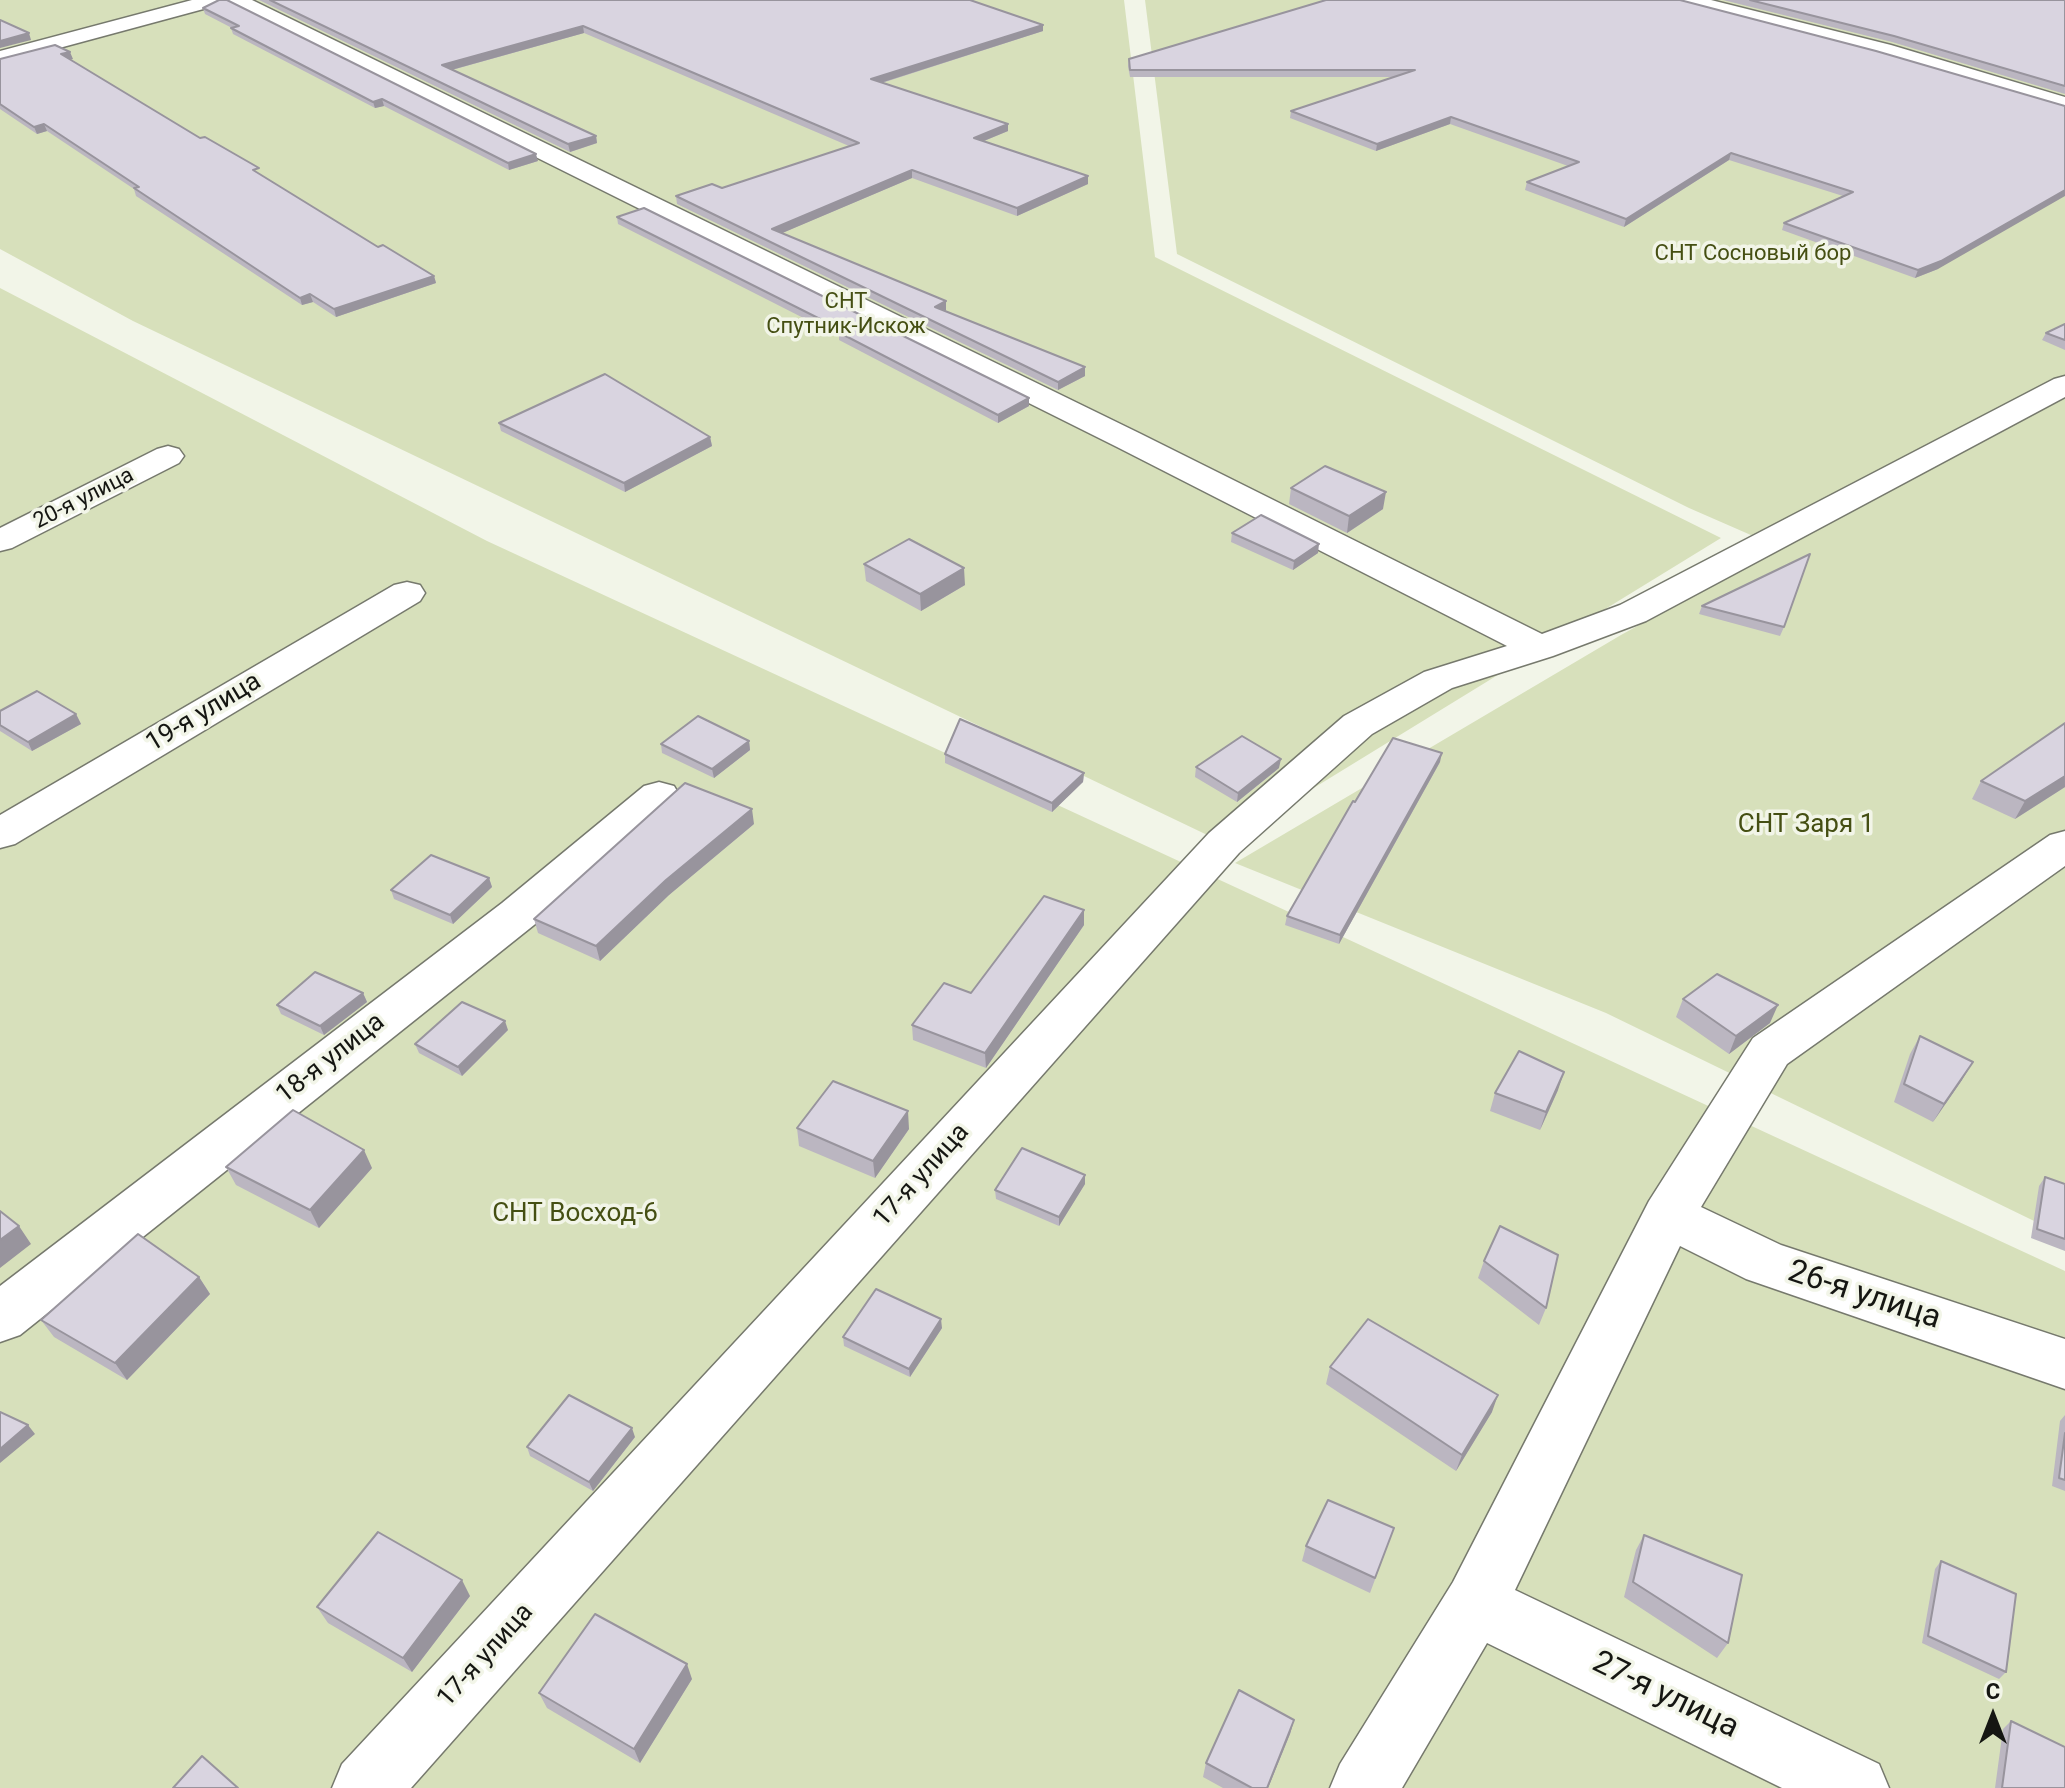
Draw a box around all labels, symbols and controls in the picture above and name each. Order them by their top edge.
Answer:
park label: СНТ Сосновый бор [1655,241,1851,267]
park label: СНТ Спутник-Искож [766,289,926,340]
street label: 20-я улица [30,463,138,535]
street label: 19-я улица [141,667,267,759]
park label: СНТ Заря 1 [1738,809,1874,841]
street label: 18-я улица [271,1007,391,1111]
street label: 17-я улица [867,1118,977,1234]
park label: СНТ Восход-6 [492,1198,658,1230]
street label: 26-я улица [1783,1253,1945,1339]
street label: 17-я улица [431,1598,541,1714]
street label: 27-я улица [1586,1644,1744,1748]
north arrow [1953,1676,2033,1756]
text: С [1986,1679,2000,1704]

